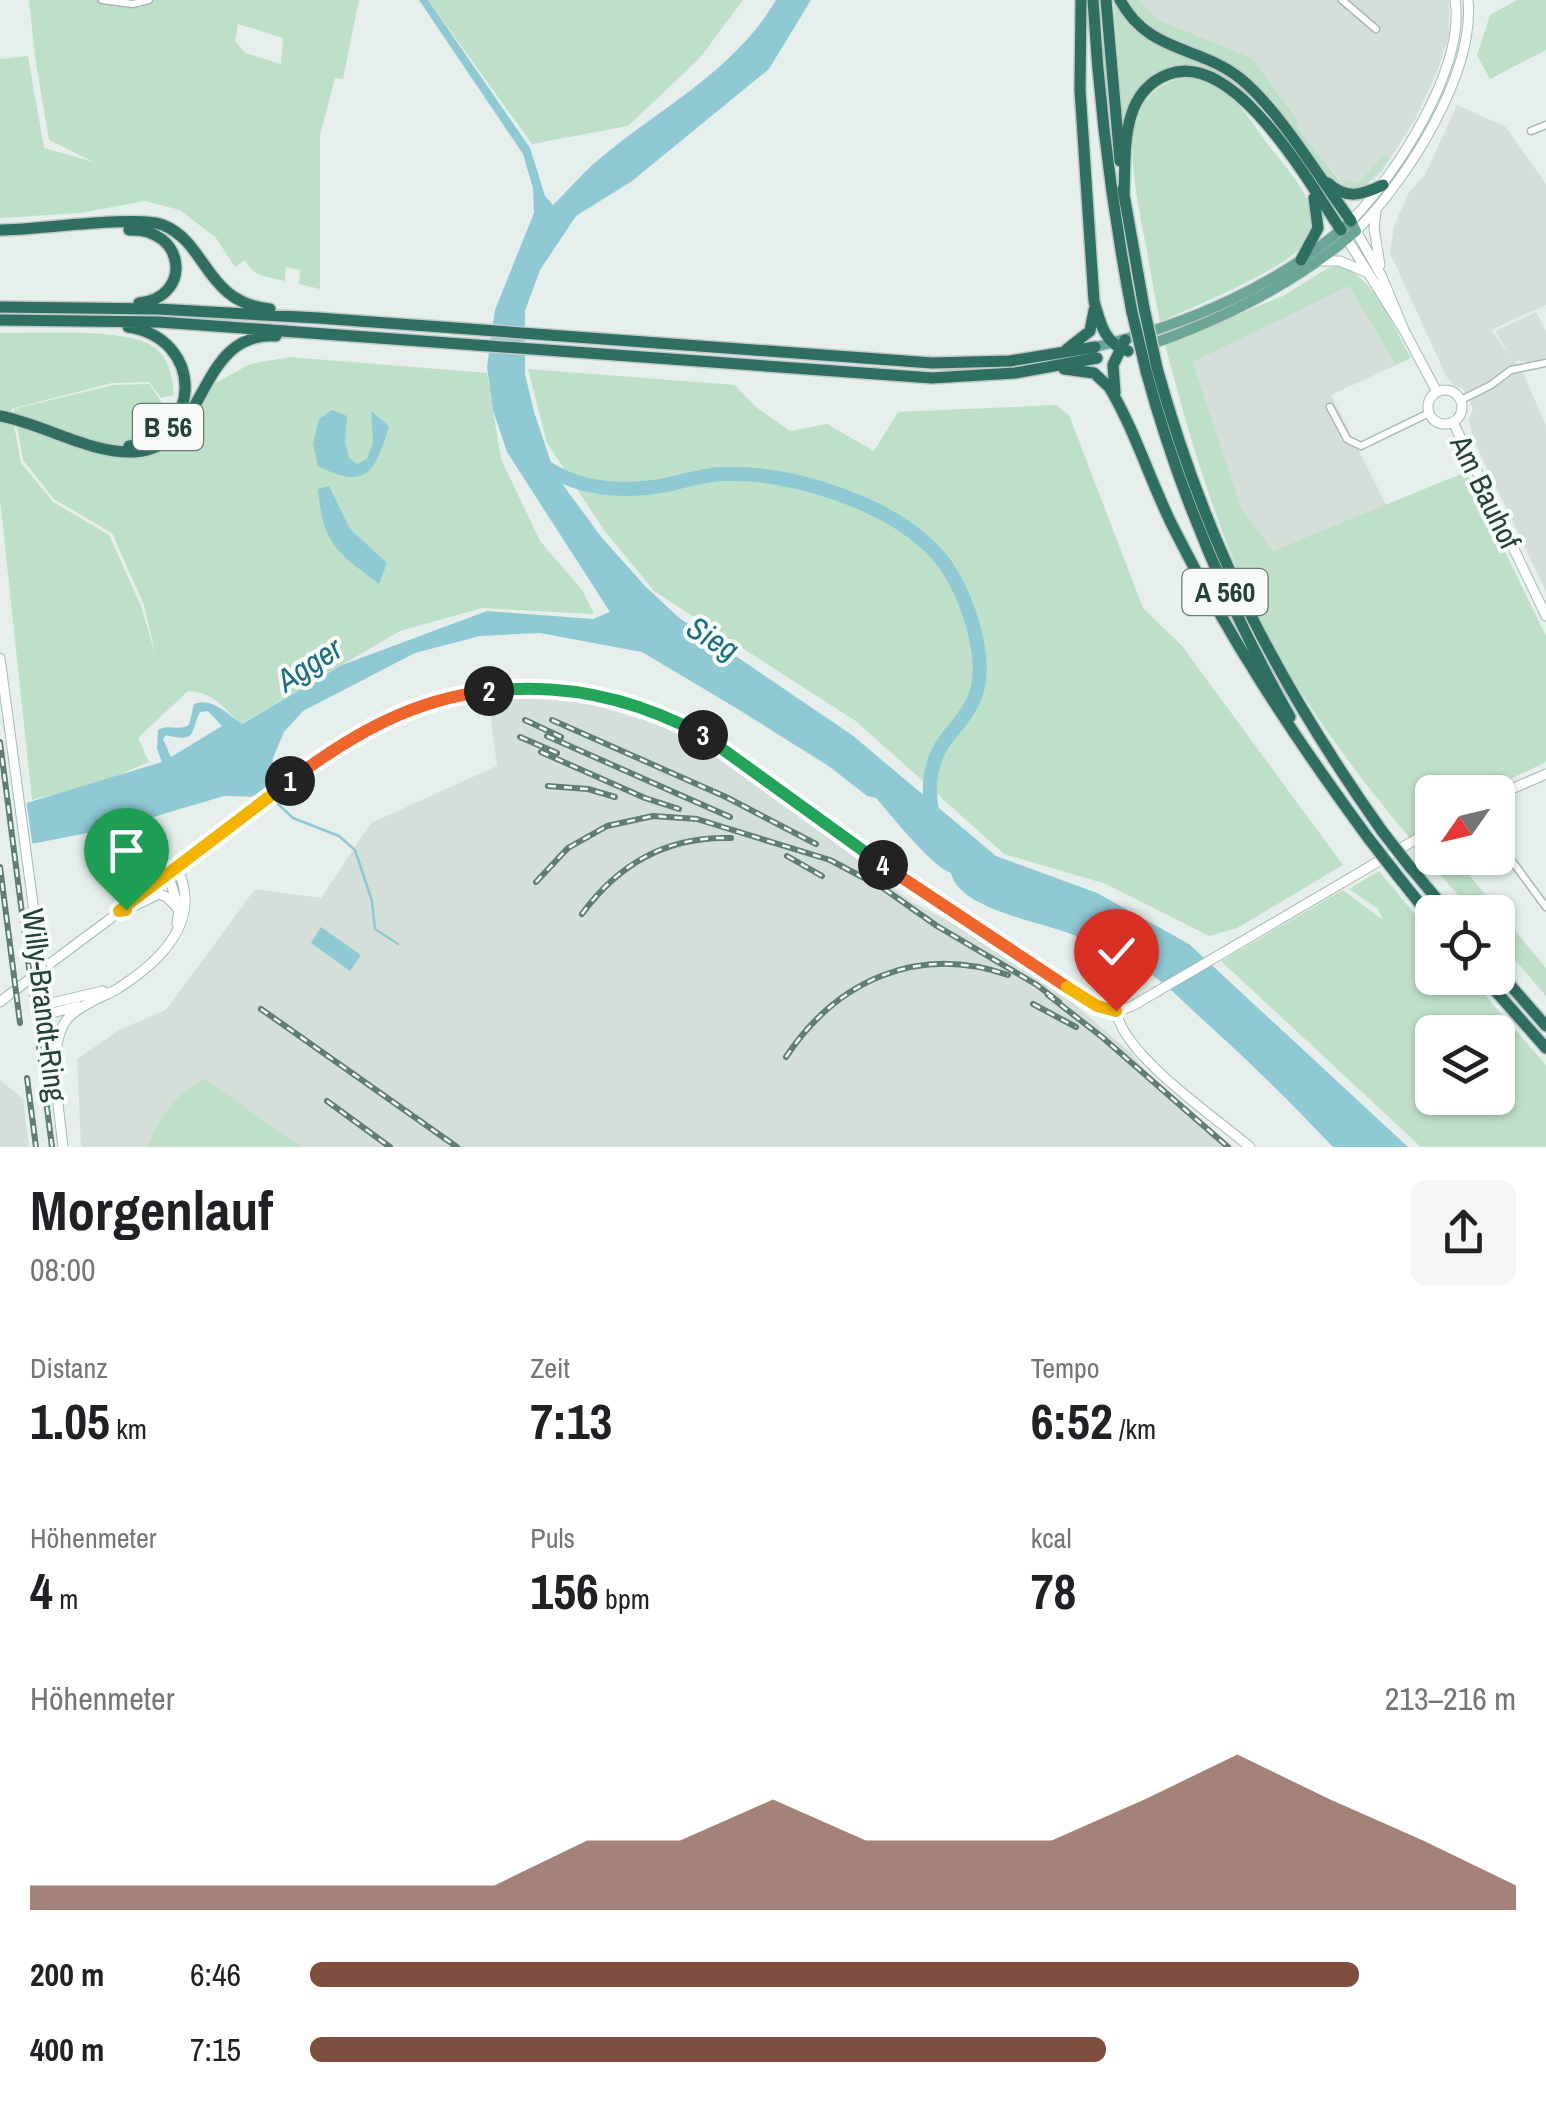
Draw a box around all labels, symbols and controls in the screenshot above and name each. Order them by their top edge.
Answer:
road number: B 56 [133,404,203,450]
street label: Am Bauhof [1441,428,1531,556]
road number: A 560 [1182,569,1268,615]
water label: Sieg [679,605,747,671]
water label: Agger [266,626,351,702]
pin: 2 [464,666,514,716]
text: 2 [483,672,495,710]
pin: 3 [678,710,728,760]
text: 3 [697,716,709,754]
pin: 1 [265,756,315,806]
text: 1 [284,762,296,800]
north arrow [1415,775,1515,875]
map controls [1415,775,1515,1115]
pin [84,808,169,911]
icon: arrive [99,823,154,878]
pin: 4 [858,840,908,890]
text: 4 [877,846,889,884]
button: locate [1415,895,1515,995]
street label: Willy-Brandt-Ring [13,906,77,1104]
pin [1074,909,1159,1012]
icon: check [1089,924,1144,979]
button: layers [1415,1015,1515,1115]
text: Morgenlauf [30,1173,273,1247]
button: share [1411,1180,1516,1285]
text: 08:00 [30,1248,96,1291]
text: Distanz [30,1349,108,1387]
text: Zeit [530,1349,570,1387]
text: Tempo [1031,1349,1100,1387]
text: 1.05 [30,1387,110,1455]
text: 7:13 [530,1387,612,1455]
text: 6:52 [1031,1387,1113,1455]
text: km [110,1410,147,1448]
text: /km [1113,1410,1156,1448]
text: Höhenmeter [30,1519,156,1557]
text: Puls [530,1519,575,1557]
text: kcal [1031,1519,1071,1557]
text: 4 [30,1557,53,1625]
text: 156 [530,1557,599,1625]
text: 78 [1031,1557,1076,1625]
text: m [53,1580,78,1618]
text: bpm [599,1580,650,1618]
text: Höhenmeter [30,1677,174,1720]
text: 213–216 m [1385,1677,1516,1720]
text: 200 m [30,1953,104,1996]
text: 6:46 [190,1953,241,1996]
text: 400 m [30,2028,104,2071]
text: 7:15 [190,2028,241,2071]

